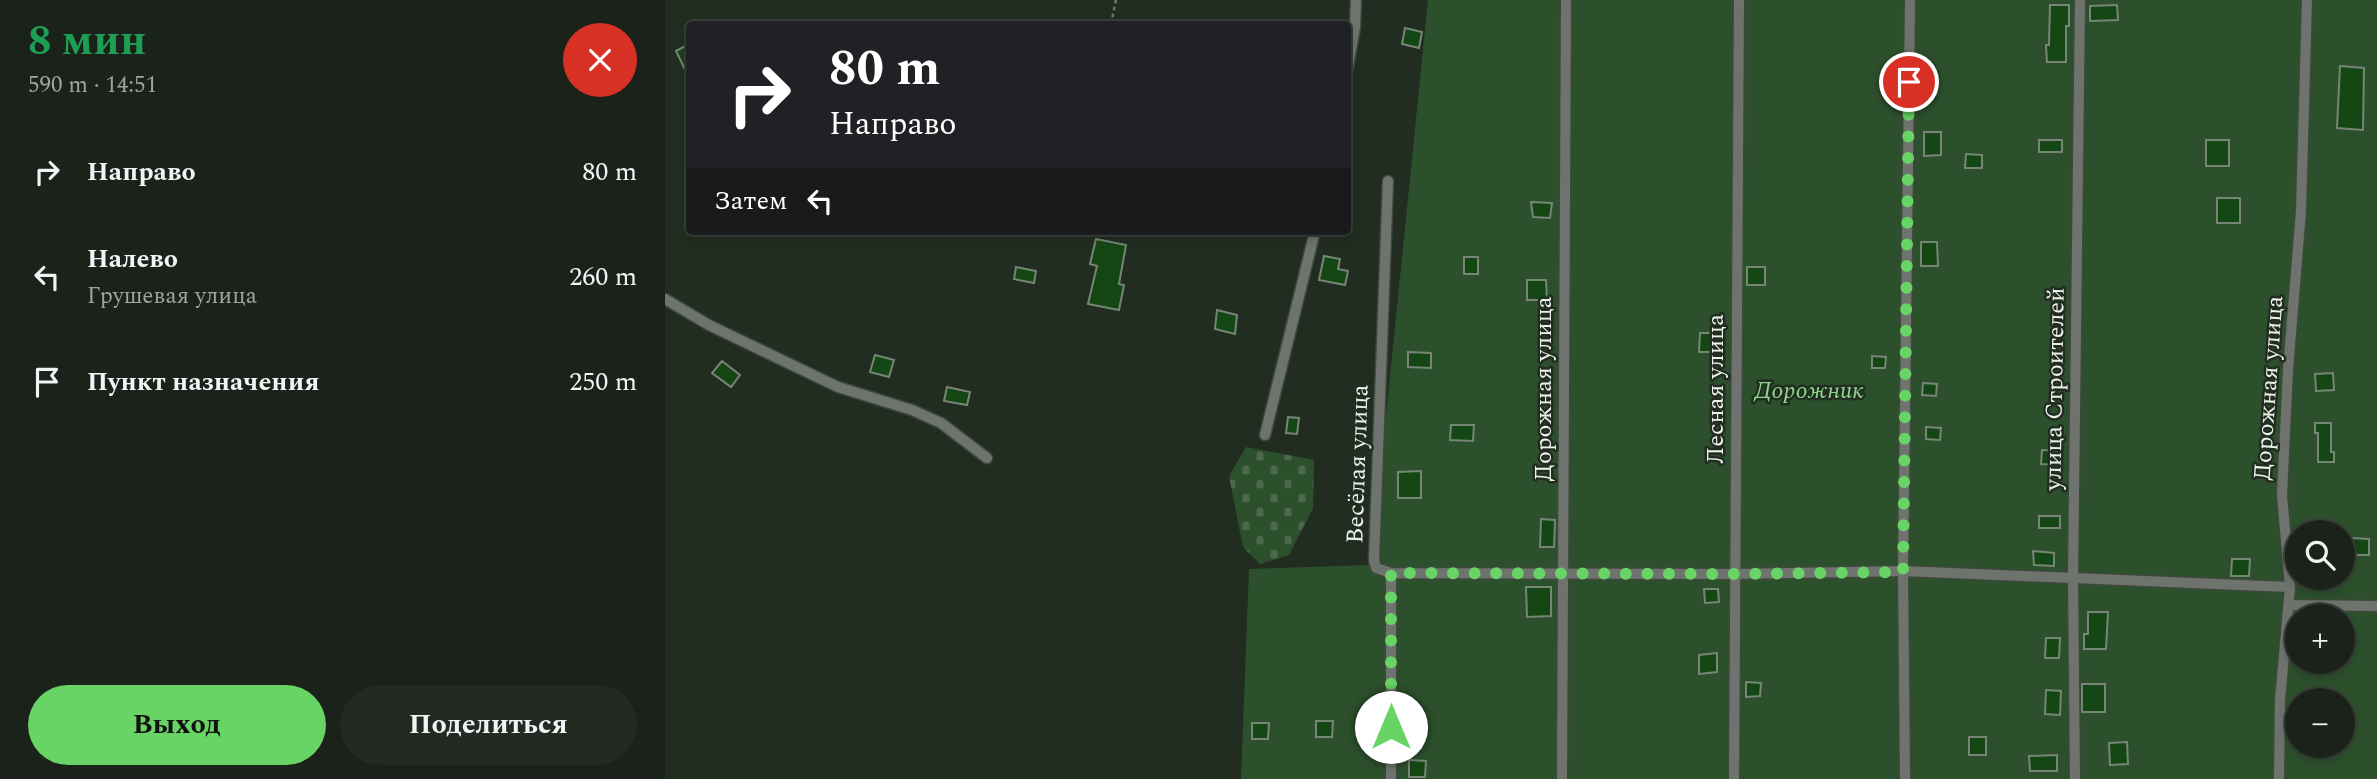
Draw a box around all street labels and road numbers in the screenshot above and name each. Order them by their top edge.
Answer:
street label: улица Строителей [2035,287,2075,492]
street label: Дорожная улица [2245,294,2293,482]
street label: Дорожная улица [1526,296,1562,481]
street label: Лесная улица [1698,314,1734,464]
street label: Весёлая улица [1337,384,1379,544]

